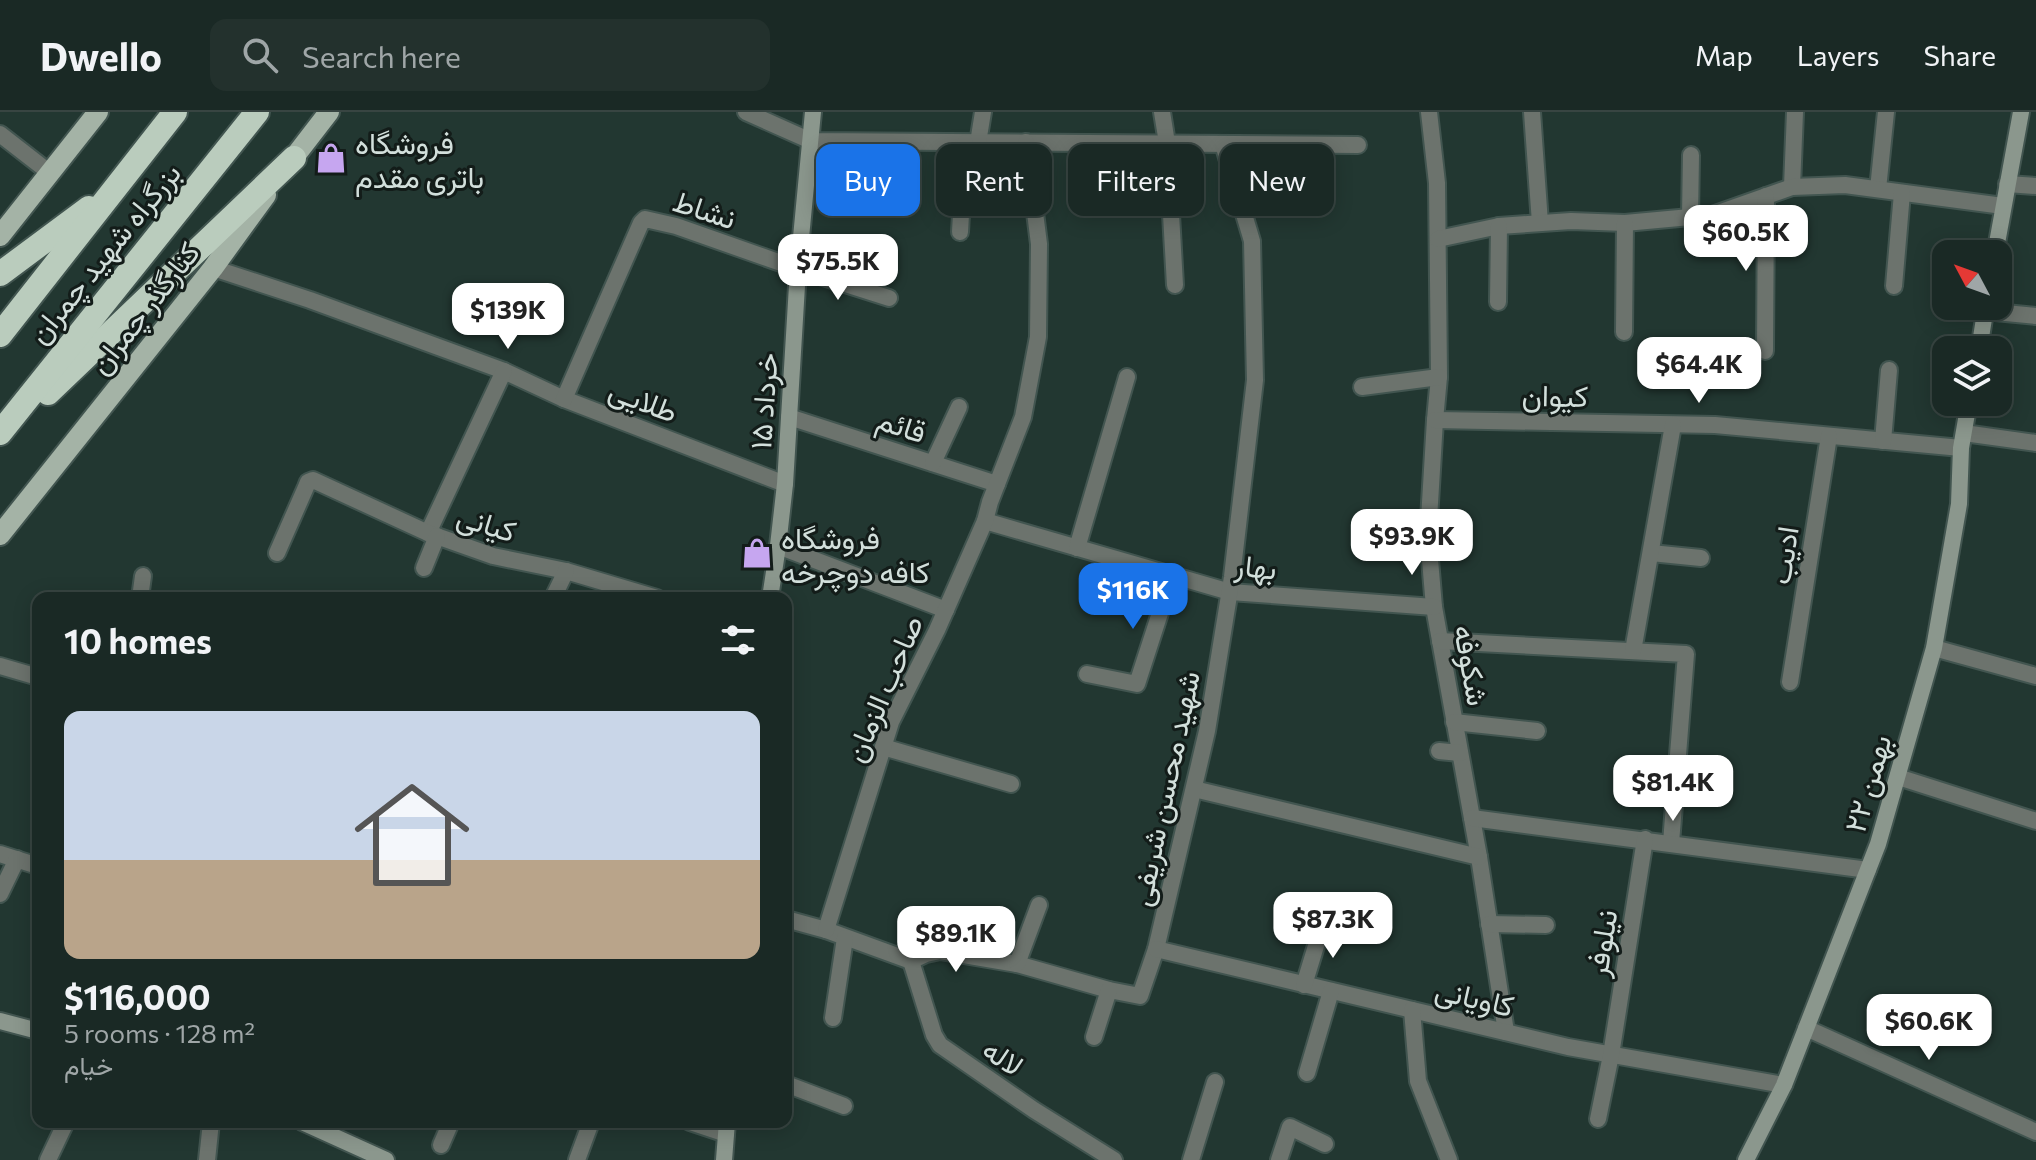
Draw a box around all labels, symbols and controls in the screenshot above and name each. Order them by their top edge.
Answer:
search box [210,19,770,91]
text: Dwello [40,32,162,79]
icon: search [238,33,282,77]
text: Search here [302,37,461,74]
text: Map [1695,38,1753,72]
text: Layers [1797,38,1879,72]
text: Share [1923,38,1996,72]
place label: فروشگاه باتری مقدم [355,123,484,197]
shop icon: فروشگاه باتری مقدم [314,141,348,175]
chip: Buy [816,144,920,216]
chip: Rent [936,144,1052,216]
chip: Filters [1068,144,1204,216]
chip: New [1220,144,1334,216]
street label: بزرگراه شهید چمران [19,154,190,353]
street label: نشاط [669,181,741,235]
pin: $60.5K [1681,205,1811,273]
text: $60.5K [1702,215,1790,246]
street label: کنارگذر چمران [80,233,209,383]
pin: $75.5K [773,234,903,302]
north arrow [1932,240,2012,320]
map controls [1932,240,2012,416]
text: $75.5K [796,244,880,275]
pin: $139K [452,283,564,351]
text: $139K [470,293,546,324]
button: layers [1932,336,2012,416]
pin: $64.4K [1634,337,1764,405]
text: $64.4K [1655,347,1743,378]
street label: ۱۵ خرداد [740,351,786,451]
street label: طلایی [604,369,684,431]
street label: کیوان [1521,375,1589,415]
street label: قائم [872,399,931,452]
street label: کیانی [452,496,521,550]
pin: $93.9K [1347,509,1477,577]
place label: فروشگاه کافه دوچرخه [781,518,930,593]
text: $93.9K [1369,519,1455,550]
street label: ادیب [1759,523,1806,587]
shop icon: فروشگاه کافه دوچرخه [740,536,774,570]
street label: بهار [1232,544,1279,588]
pin: $116K [1077,563,1189,631]
text: $116K [1097,573,1169,604]
street label: صاحب الزمان [835,609,931,768]
icon: filters [716,618,760,662]
text: 10 homes [64,619,212,661]
street label: شکوفه [1446,622,1498,709]
street label: شهید محسن شریفی [1120,667,1208,909]
street label: ۲۲ بهمن [1834,730,1899,837]
pin: $81.4K [1608,755,1738,823]
icon: home [340,763,484,907]
text: $81.4K [1631,765,1715,796]
pin: $87.3K [1268,892,1398,960]
text: $87.3K [1291,902,1375,933]
pin: $89.1K [891,906,1021,974]
street label: نیلوفر [1576,907,1626,981]
text: $89.1K [915,916,997,947]
street label: کاویانی [1432,969,1518,1025]
text: $116,000 [64,975,211,1017]
pin: $60.6K [1864,994,1994,1062]
text: $60.6K [1885,1004,1973,1035]
text: 5 rooms · 128 m² [64,1017,255,1048]
street label: لاله [977,1029,1031,1083]
text: خیام [64,1049,113,1080]

